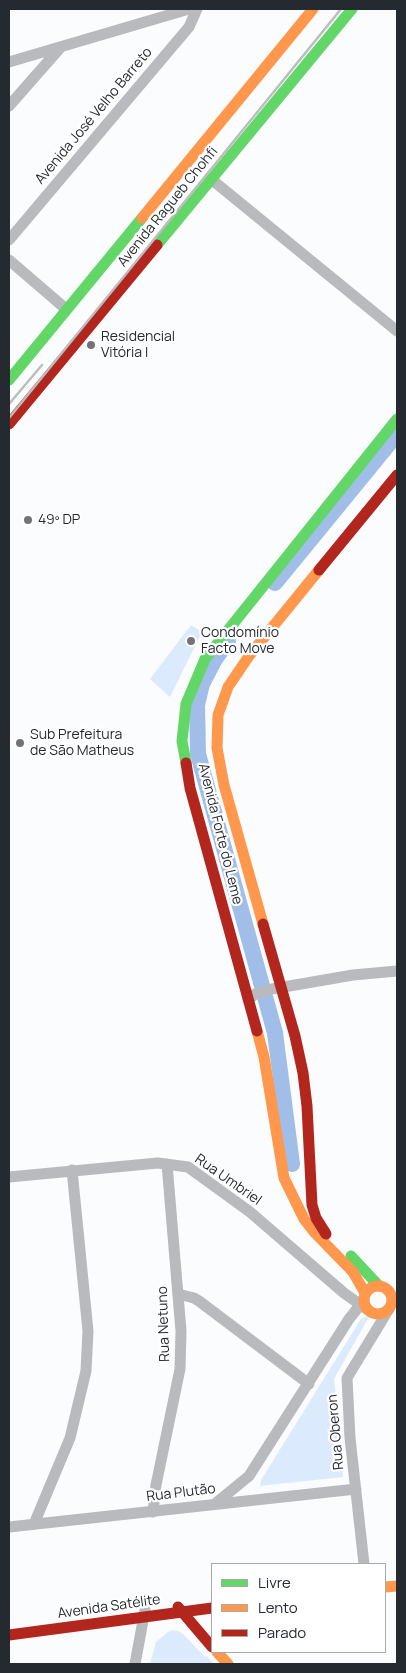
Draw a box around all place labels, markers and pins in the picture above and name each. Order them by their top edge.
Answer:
place label: Residencial Vitória I [101,329,175,362]
marker: Residencial Vitória I [85,339,97,351]
place label: 49º DP [38,512,80,528]
marker: 49º DP [22,514,34,526]
place label: Condomínio Facto Move [201,625,279,658]
marker: Condomínio Facto Move [185,635,197,647]
place label: Sub Prefeitura de São Matheus [30,727,134,760]
marker: Sub Prefeitura de São Matheus [14,737,26,749]

